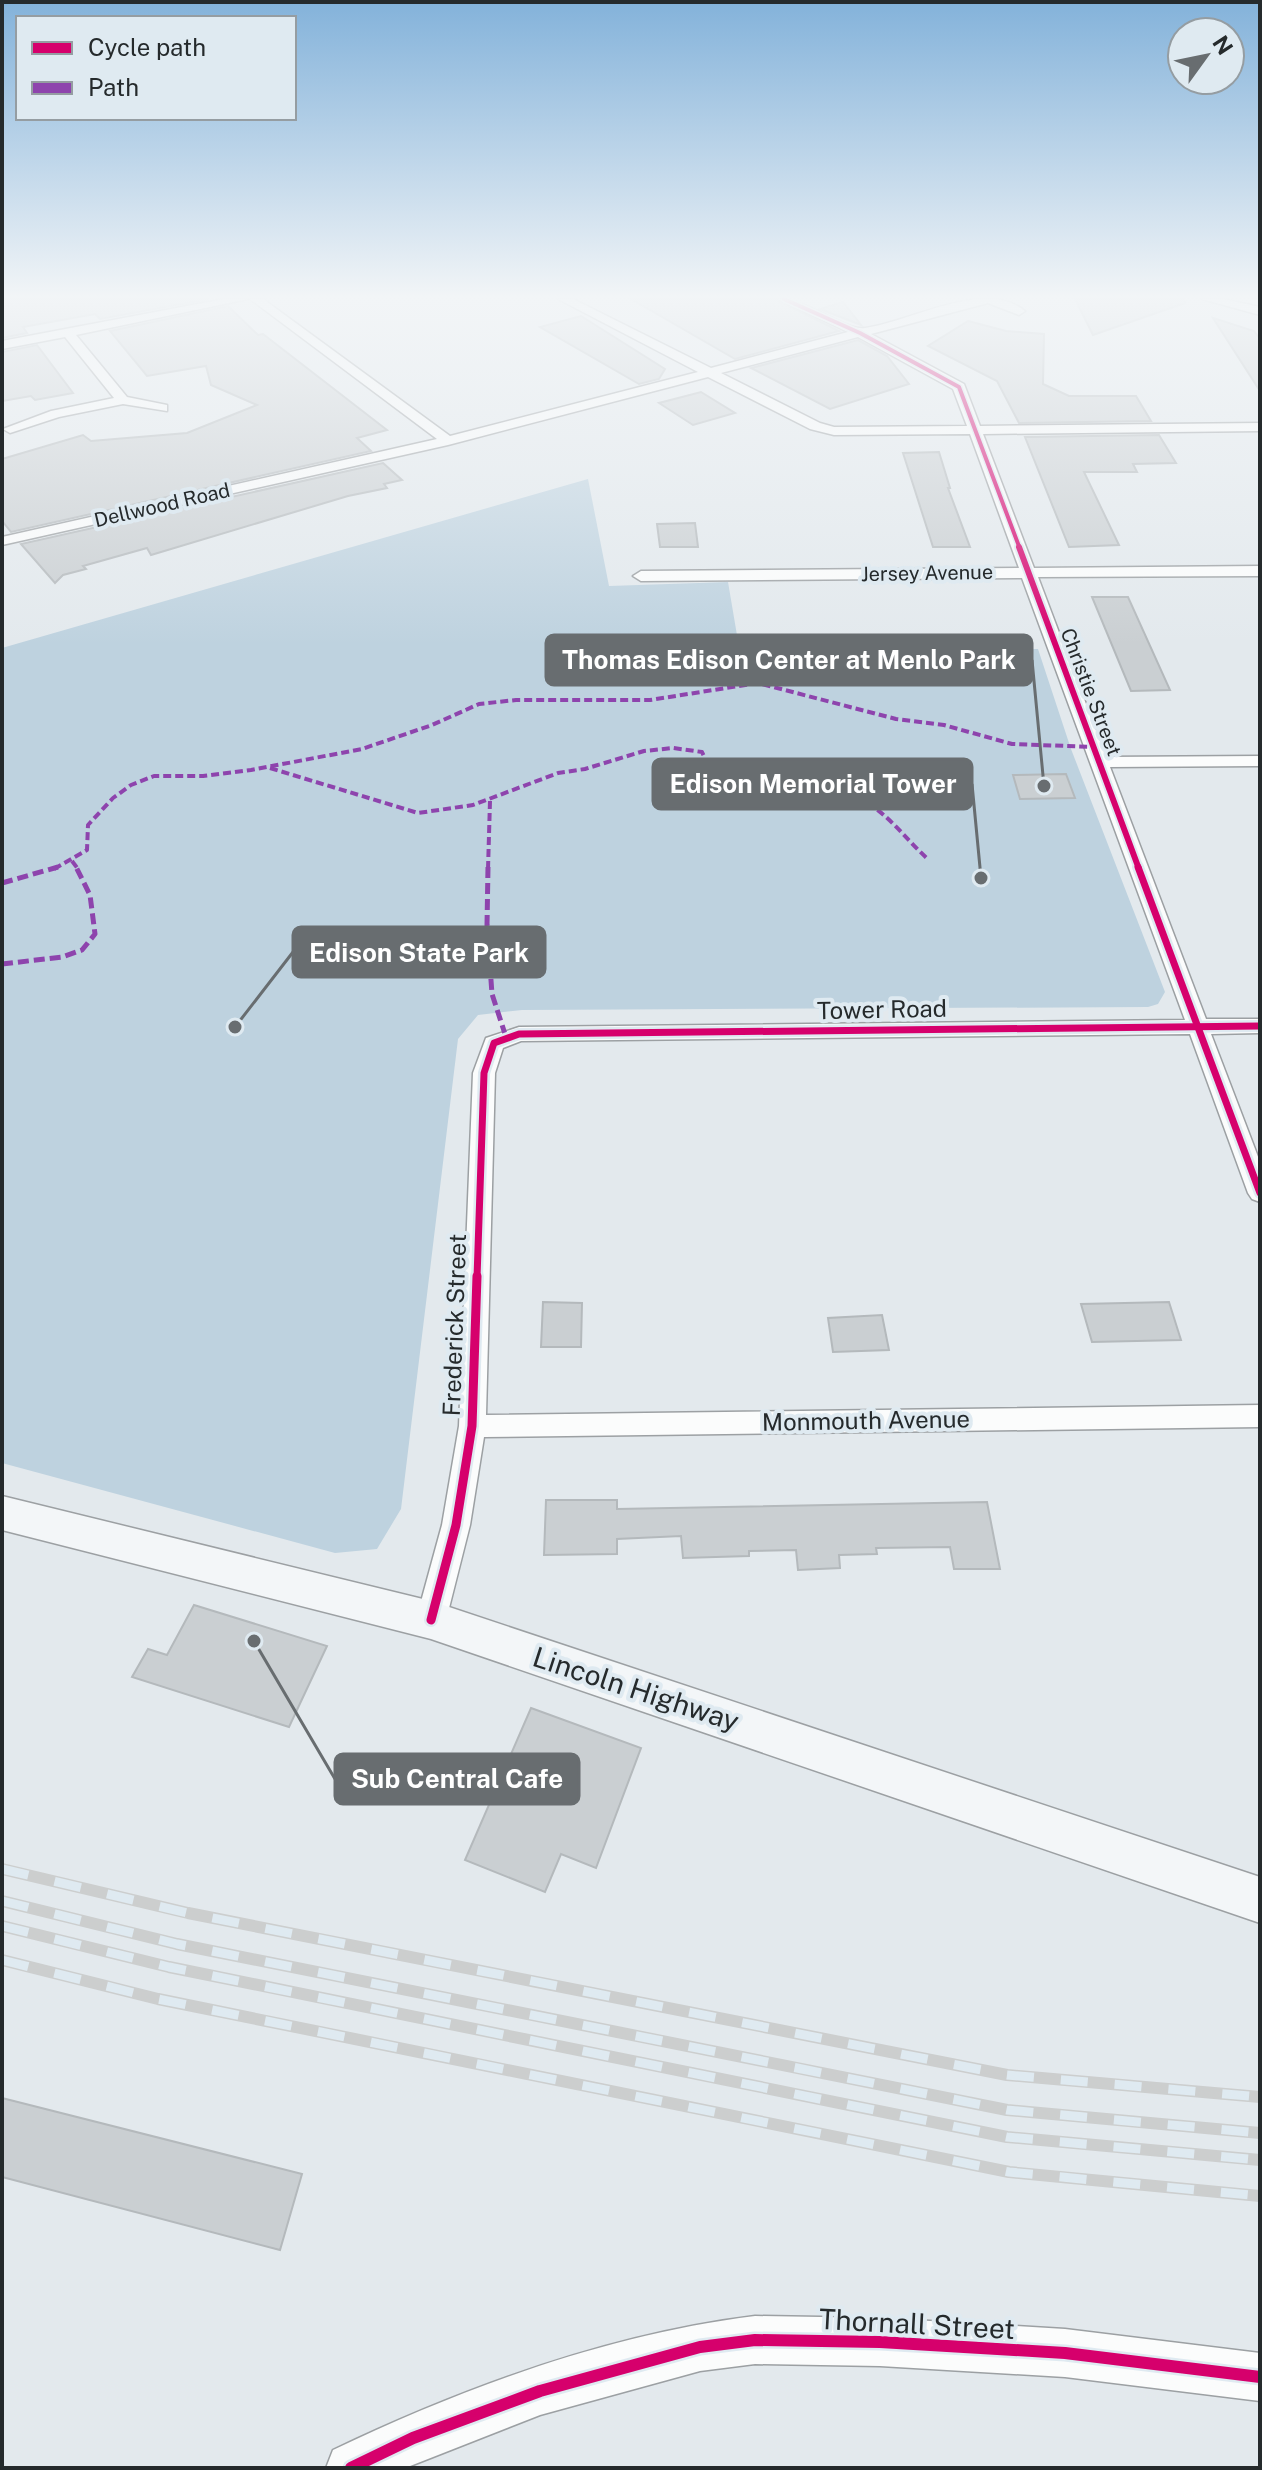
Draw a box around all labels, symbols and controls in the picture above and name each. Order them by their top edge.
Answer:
legend [16,16,296,120]
north arrow [1166,16,1246,96]
text: N [1207,31,1238,59]
text: Cycle path [88,33,206,61]
text: Path [88,73,139,101]
street label: Dellwood Road [92,478,232,532]
street label: Jersey Avenue [861,560,993,586]
street label: Christie Street [1056,625,1126,759]
callout: Thomas Edison Center at Menlo Park [546,635,1032,685]
text: Thomas Edison Center at Menlo Park [562,644,1016,675]
callout: Edison Memorial Tower [653,759,972,809]
text: Edison Memorial Tower [669,768,957,799]
callout: Edison State Park [293,927,545,977]
text: Edison State Park [309,937,529,968]
street label: Tower Road [817,994,947,1024]
street label: Frederick Street [437,1233,471,1417]
street label: Monmouth Avenue [762,1404,970,1436]
street label: Lincoln Highway [529,1640,743,1737]
callout: Sub Central Cafe [335,1754,579,1804]
text: Sub Central Cafe [351,1763,563,1794]
street label: Thornall Street [818,2302,1016,2345]

